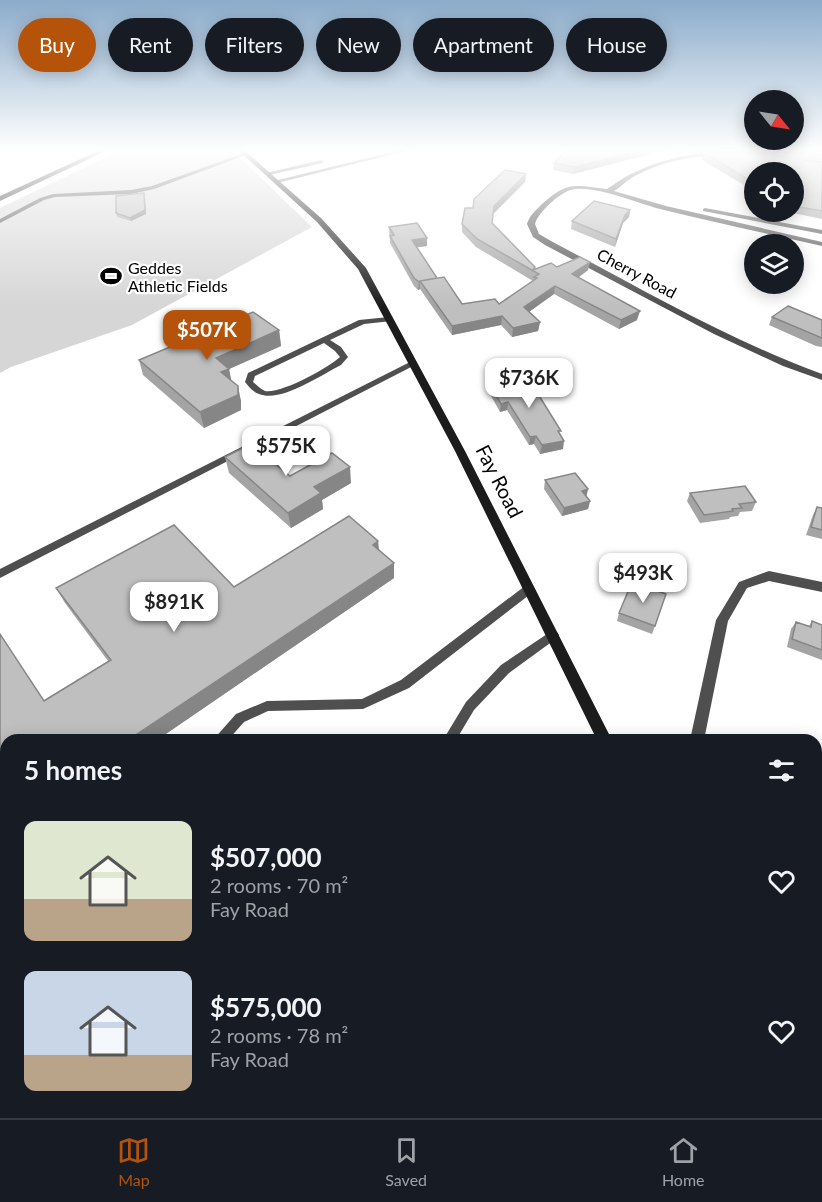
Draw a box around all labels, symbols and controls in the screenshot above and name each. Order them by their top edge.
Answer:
chip: Buy [18,18,96,72]
chip: Rent [108,18,193,72]
chip: Filters [205,18,304,72]
chip: New [316,18,401,72]
chip: Apartment [413,18,554,72]
chip: House [566,18,667,72]
north arrow [744,90,804,150]
map controls [744,90,804,294]
button: locate [744,162,804,222]
button: layers [744,234,804,294]
street label: Cherry Road [594,244,680,302]
place label: Geddes Athletic Fields [128,258,228,295]
sports icon: Geddes Athletic Fields [99,264,123,288]
pin: $507K [165,310,249,361]
text: $507K [177,317,237,341]
pin: $736K [487,358,571,409]
text: $736K [499,365,559,389]
pin: $575K [244,426,328,477]
text: $575K [256,433,316,457]
street label: Fay Road [471,440,529,522]
pin: $493K [601,553,685,604]
text: $493K [613,560,673,584]
pin: $891K [132,582,216,633]
text: $891K [144,589,204,613]
text: 5 homes [24,754,122,786]
icon: filters [765,754,798,787]
text: $507,000 [210,841,322,873]
icon: home [72,845,144,917]
icon: heart [765,865,798,898]
text: 2 rooms · 70 m² [210,873,348,897]
text: Fay Road [210,897,289,921]
text: $575,000 [210,991,322,1023]
icon: home [72,995,144,1067]
icon: heart [765,1015,798,1048]
text: 2 rooms · 78 m² [210,1023,348,1047]
text: Fay Road [210,1047,289,1071]
tab: Map [117,1134,150,1189]
tab: Saved [385,1134,427,1189]
tab: Home [662,1134,705,1189]

